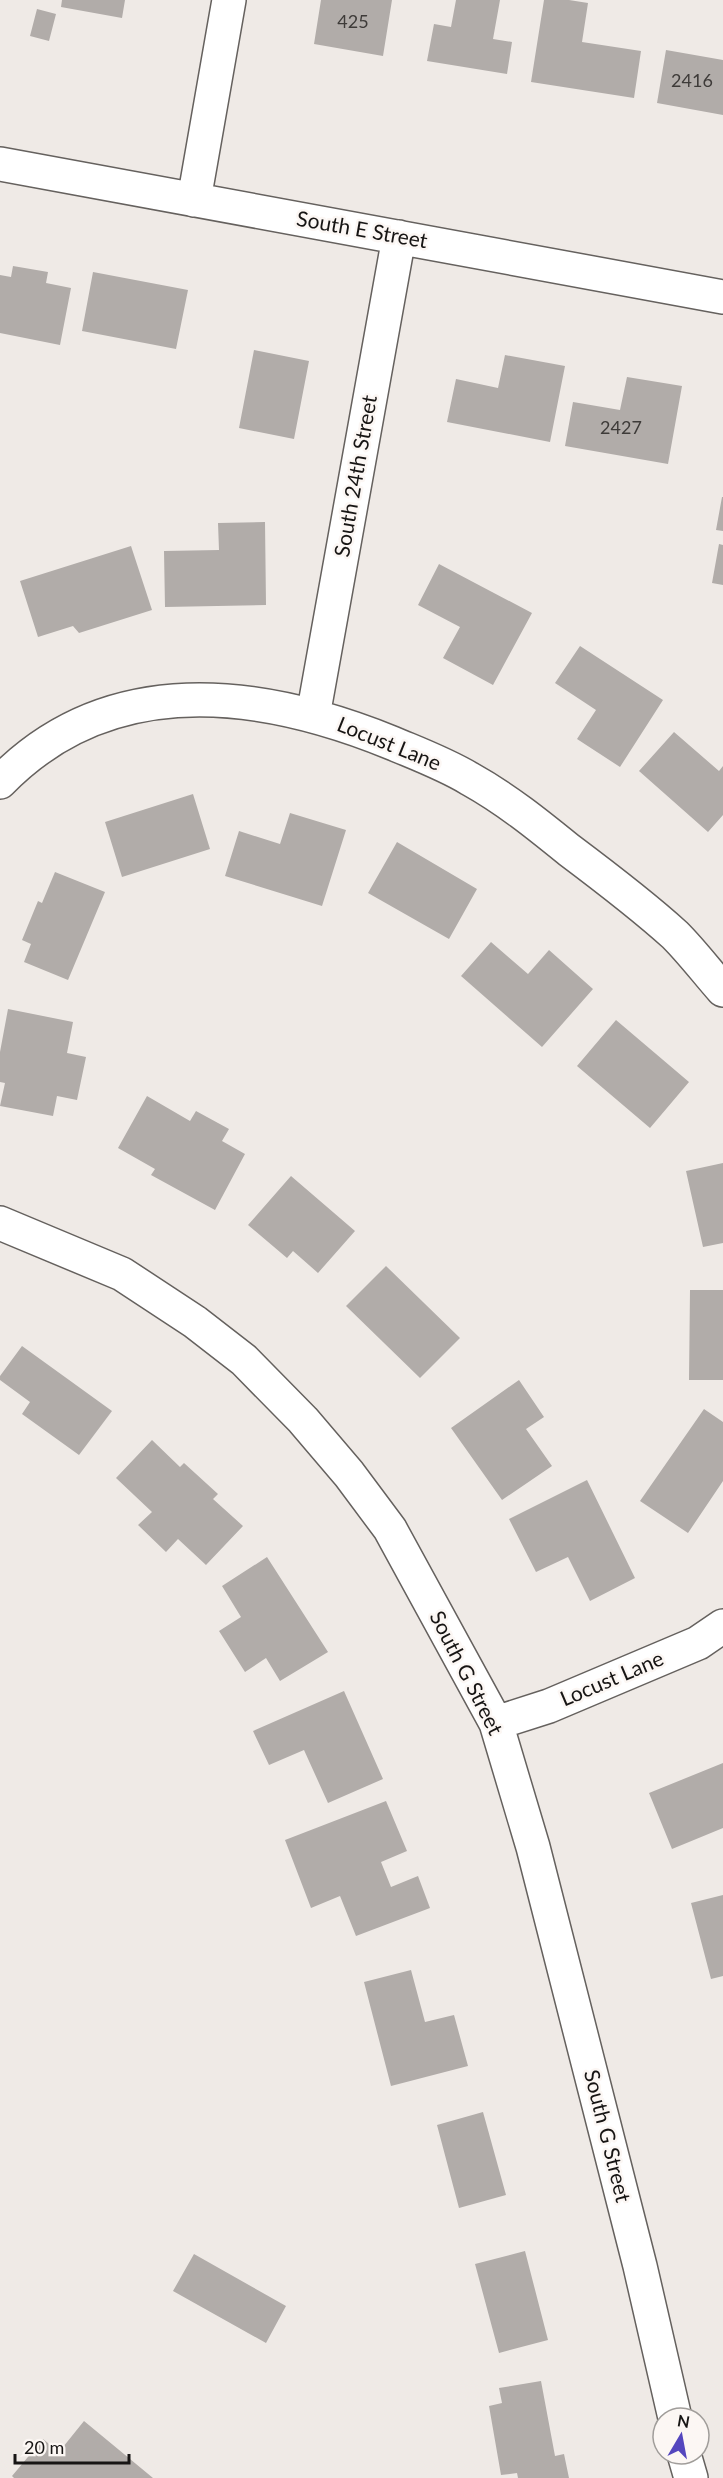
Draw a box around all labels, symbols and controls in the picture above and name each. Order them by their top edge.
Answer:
house number: 425 [337,10,369,32]
house number: 2416 [671,69,713,91]
street label: South E Street [295,205,430,252]
street label: South 24th Street [328,392,381,559]
house number: 2427 [600,416,642,438]
street label: Locust Lane [334,710,445,775]
street label: South G Street [425,1606,509,1739]
street label: Locust Lane [556,1645,667,1711]
street label: South G Street [580,2067,637,2205]
north arrow [651,2406,711,2466]
text: N [676,2410,691,2431]
scale bar [15,2427,129,2465]
text: 20 m [24,2436,64,2458]

